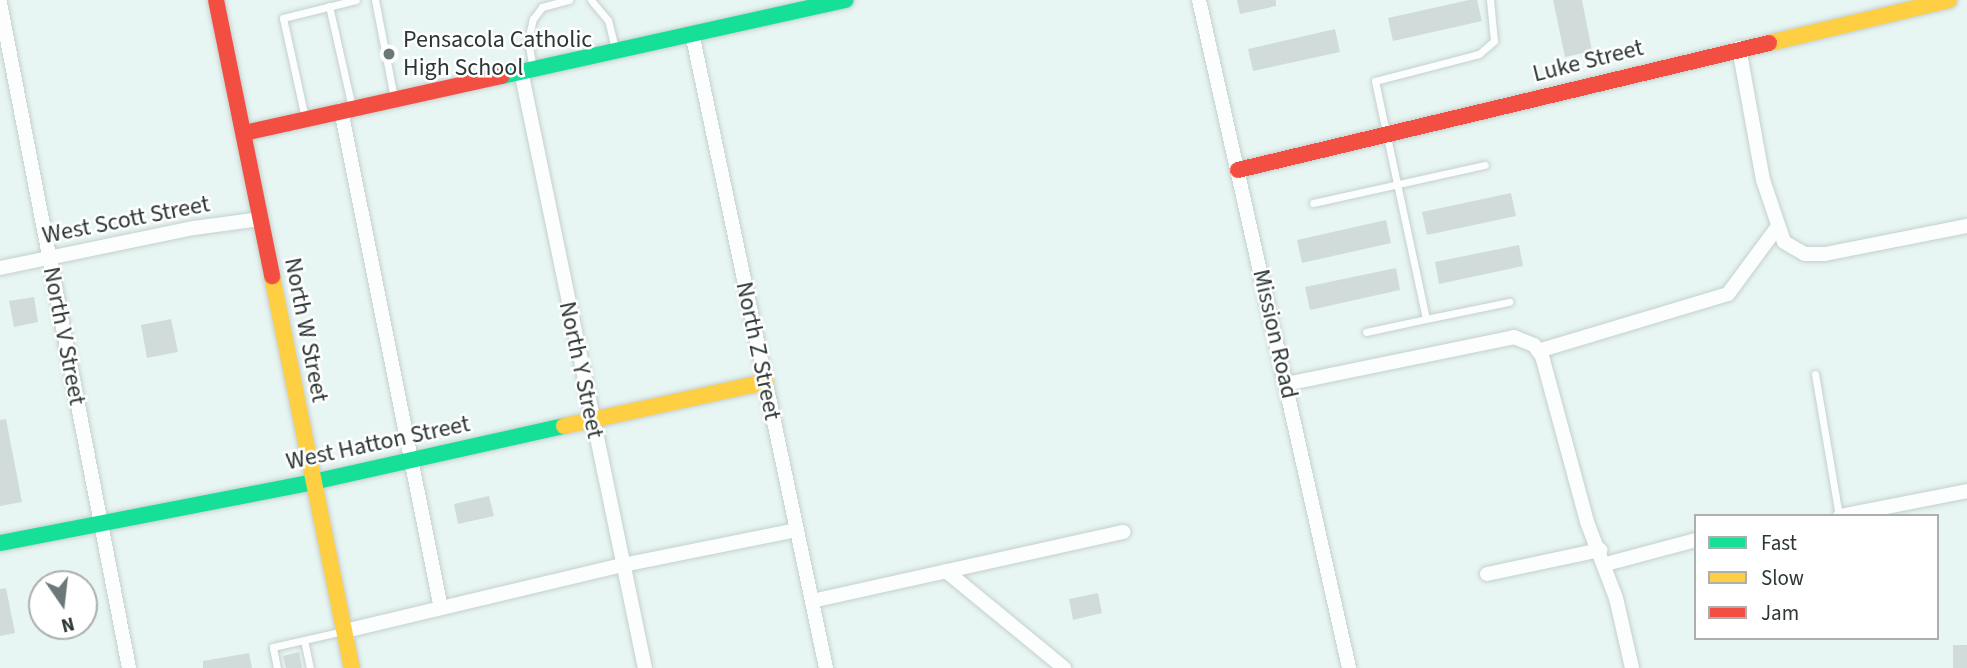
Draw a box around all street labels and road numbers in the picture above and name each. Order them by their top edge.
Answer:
street label: Luke Street [1530,33,1646,89]
street label: West Scott Street [40,190,212,250]
street label: North W Street [278,255,334,405]
street label: North V Street [36,264,92,408]
street label: Mission Road [1246,267,1304,401]
street label: North Z Street [729,279,787,423]
street label: North Y Street [552,299,610,441]
street label: West Hatton Street [283,409,473,477]

